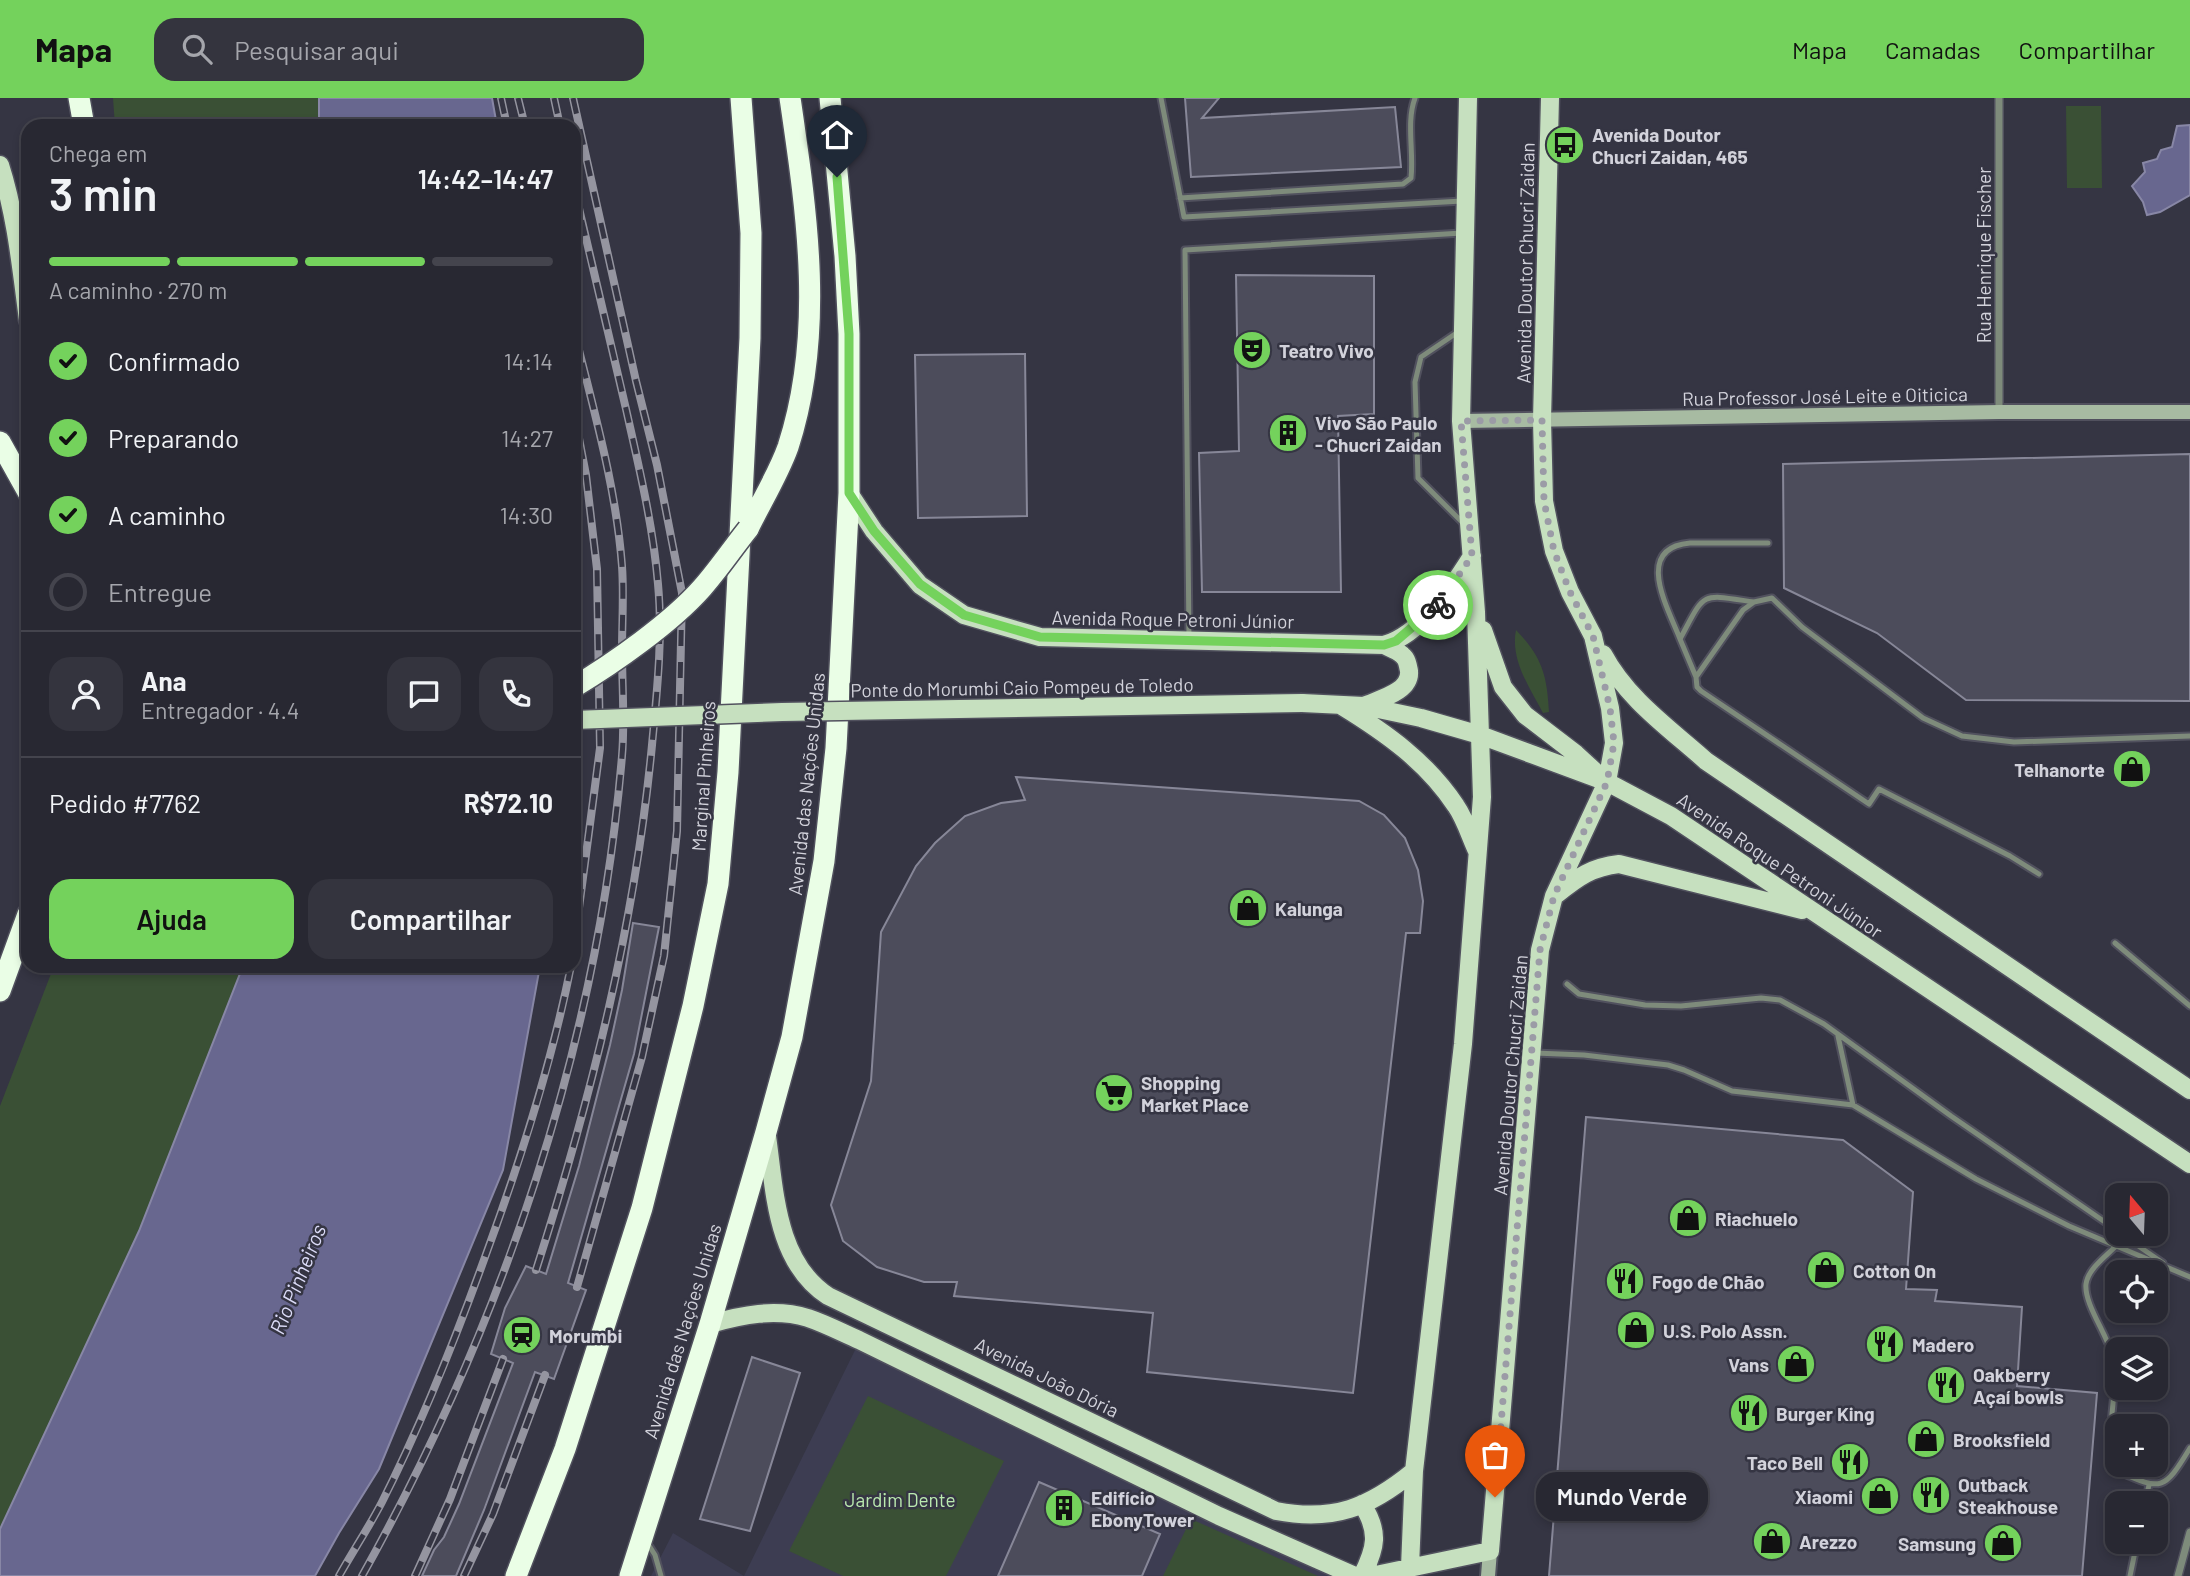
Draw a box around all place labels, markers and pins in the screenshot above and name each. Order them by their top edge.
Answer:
pin [807,105,867,177]
place label: Avenida Doutor Chucri Zaidan, 465 [1592,123,1748,168]
bus stop icon: Avenida Doutor Chucri Zaidan, 465 [1544,124,1586,166]
theatre icon: Teatro Vivo [1231,329,1273,371]
place label: Teatro Vivo [1279,339,1374,362]
place label: Vivo São Paulo - Chucri Zaidan [1315,411,1442,456]
building icon: Vivo São Paulo - Chucri Zaidan [1267,412,1309,454]
shop icon: Telhanorte [2111,748,2153,790]
place label: Telhanorte [2014,758,2105,781]
shop icon: Kalunga [1227,887,1269,929]
place label: Kalunga [1275,897,1343,920]
place label: Shopping Market Place [1141,1071,1249,1116]
supermarket icon: Shopping Market Place [1093,1072,1135,1114]
shop icon: Riachuelo [1667,1197,1709,1239]
place label: Riachuelo [1715,1207,1798,1230]
shop icon: Cotton On [1805,1249,1847,1291]
place label: Cotton On [1853,1259,1936,1282]
restaurant icon: Fogo de Chão [1604,1260,1646,1302]
place label: Fogo de Chão [1652,1270,1765,1293]
shop icon: U.S. Polo Assn. [1615,1309,1657,1351]
station icon: Morumbi [501,1314,543,1356]
place label: U.S. Polo Assn. [1663,1319,1788,1342]
restaurant icon: Madero [1864,1323,1906,1365]
place label: Morumbi [549,1324,622,1347]
place label: Madero [1912,1333,1974,1356]
shop icon: Vans [1775,1343,1817,1385]
place label: Vans [1728,1353,1769,1376]
place label: Oakberry Açaí bowls [1973,1363,2064,1408]
restaurant icon: Oakberry Açaí bowls [1925,1364,1967,1406]
restaurant icon: Burger King [1728,1392,1770,1434]
place label: Burger King [1776,1402,1875,1425]
shop icon: Brooksfield [1905,1418,1947,1460]
pin [1465,1425,1525,1497]
place label: Brooksfield [1953,1428,2050,1451]
restaurant icon: Taco Bell [1829,1441,1871,1483]
place label: Taco Bell [1747,1451,1823,1474]
callout: Mundo Verde [1537,1472,1708,1522]
place label: Outback Steakhouse [1958,1473,2058,1518]
restaurant icon: Outback Steakhouse [1910,1474,1952,1516]
shop icon: Xiaomi [1859,1475,1901,1517]
place label: Xiaomi [1795,1485,1853,1508]
place label: Edifício EbonyTower [1091,1486,1195,1531]
building icon: Edifício EbonyTower [1043,1487,1085,1529]
shop icon: Arezzo [1751,1520,1793,1562]
shop icon: Samsung [1982,1522,2024,1564]
place label: Arezzo [1799,1530,1857,1553]
place label: Samsung [1898,1532,1976,1555]

